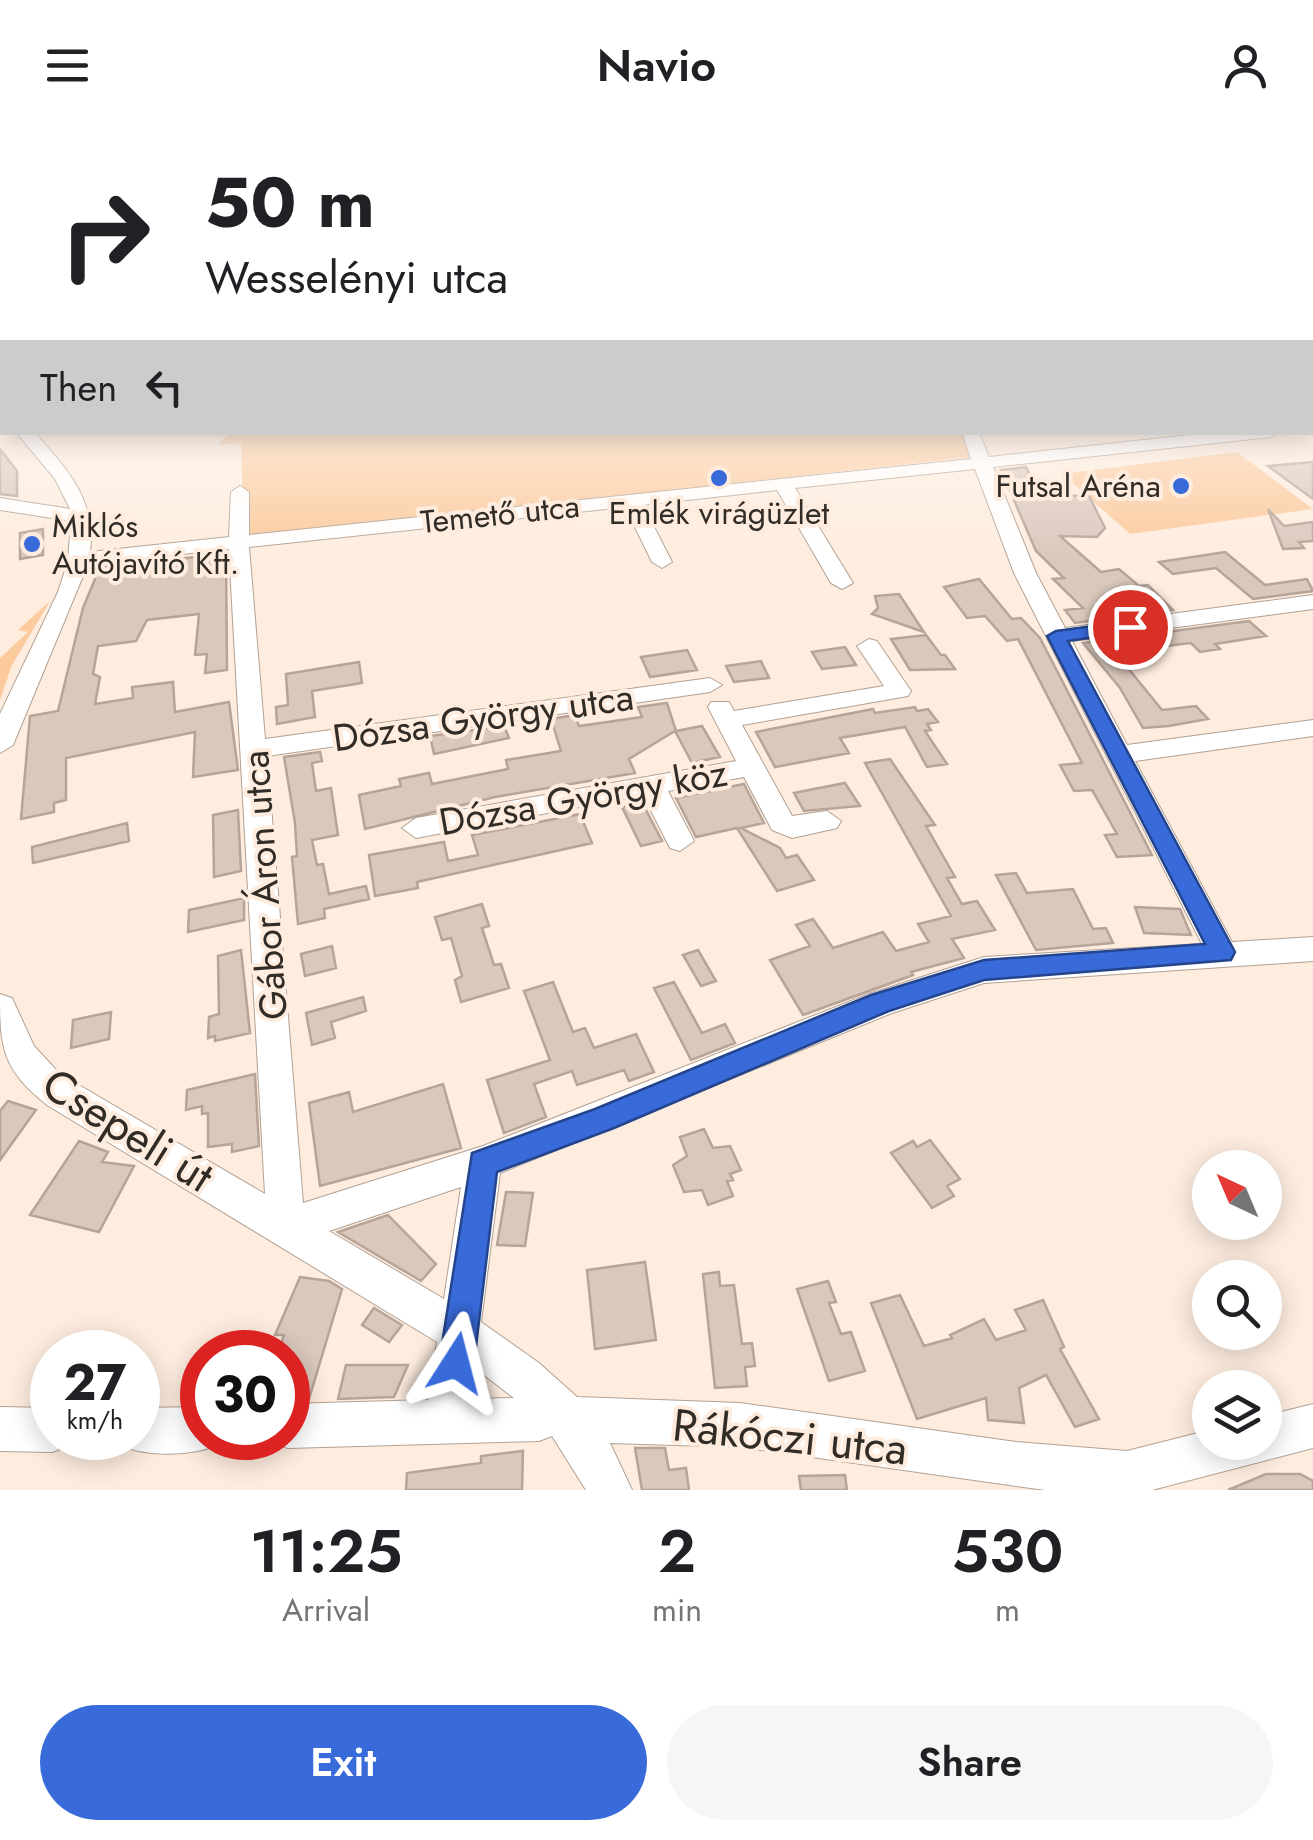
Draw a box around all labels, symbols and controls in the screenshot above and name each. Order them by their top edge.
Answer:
text: Navio [597,33,716,98]
icon: menu [40,38,95,93]
icon: person [1218,38,1273,93]
text: 50 m [205,152,375,253]
icon: right [40,170,170,300]
text: Wesselényi utca [205,245,508,310]
text: Then [40,360,117,415]
icon: left [137,360,192,415]
place label: Futsal Aréna [996,463,1161,509]
marker: Emlék virágüzlet [708,467,730,489]
marker: Futsal Aréna [1170,475,1192,497]
street label: Temető utca [418,483,582,545]
place label: Emlék virágüzlet [609,490,829,536]
place label: Miklós Autójavító Kft. [52,503,239,586]
marker: Miklós Autójavító Kft. [21,533,43,555]
pin [1088,585,1173,670]
icon: arrive [1103,600,1158,655]
street label: Dózsa György utca [329,669,637,765]
street label: Dózsa György köz [435,745,731,849]
street label: Gábor Áron utca [227,748,301,1022]
street label: Csepeli út [30,1052,226,1208]
north arrow [1192,1150,1282,1240]
map controls [1192,1150,1282,1460]
button: search [1192,1260,1282,1350]
position arrow [404,1311,508,1415]
speed limit sign: 30 [180,1330,310,1460]
text: 27 [64,1346,126,1419]
button: layers [1192,1370,1282,1460]
street label: Rákóczi utca [669,1392,911,1482]
text: km/h [67,1402,123,1438]
text: 11:25 [250,1508,402,1595]
text: 2 [658,1508,696,1595]
text: 530 [952,1508,1063,1595]
text: Arrival [282,1587,370,1633]
text: min [652,1587,702,1633]
text: m [995,1587,1020,1633]
button: Exit [40,1705,647,1820]
button: Share [667,1705,1273,1820]

